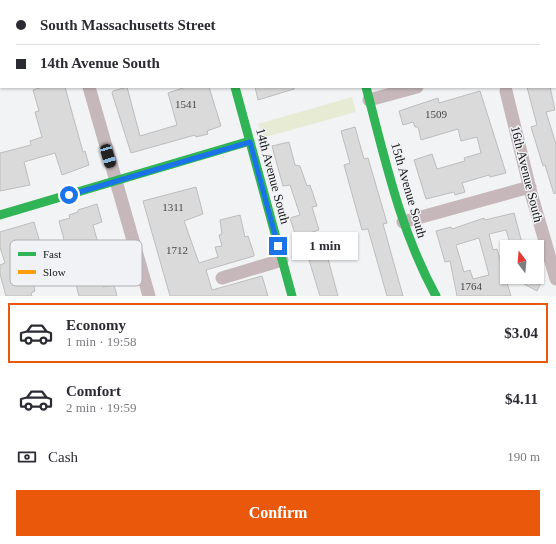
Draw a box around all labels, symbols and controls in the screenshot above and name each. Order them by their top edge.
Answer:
text: South Massachusetts Street [40,17,216,33]
text: 14th Avenue South [40,55,160,71]
house number: 1541 [175,98,197,110]
house number: 1509 [425,108,448,120]
street label: 16th Avenue South [508,124,546,224]
street label: 14th Avenue South [253,126,293,226]
street label: 15th Avenue South [388,140,430,240]
car [99,143,117,169]
route start [60,186,78,204]
house number: 1311 [162,201,184,213]
callout: 1 min [292,232,358,260]
route end [269,237,287,255]
text: 1 min [309,238,341,253]
legend [10,240,142,286]
north arrow [500,240,544,284]
map controls [500,240,544,284]
house number: 1712 [166,244,188,256]
text: Fast [43,248,61,260]
text: Slow [43,266,66,278]
house number: 1764 [460,280,483,292]
icon: car [18,315,54,351]
text: Economy [66,317,126,333]
text: $3.04 [504,325,538,341]
text: 1 min · 19:58 [66,334,136,349]
icon: car [18,381,54,417]
text: Comfort [66,383,121,399]
text: $4.11 [505,391,538,407]
text: 2 min · 19:59 [66,400,136,415]
icon: cash [16,446,38,468]
text: Cash [48,449,78,465]
text: 190 m [507,449,540,464]
button: Confirm [16,490,540,536]

